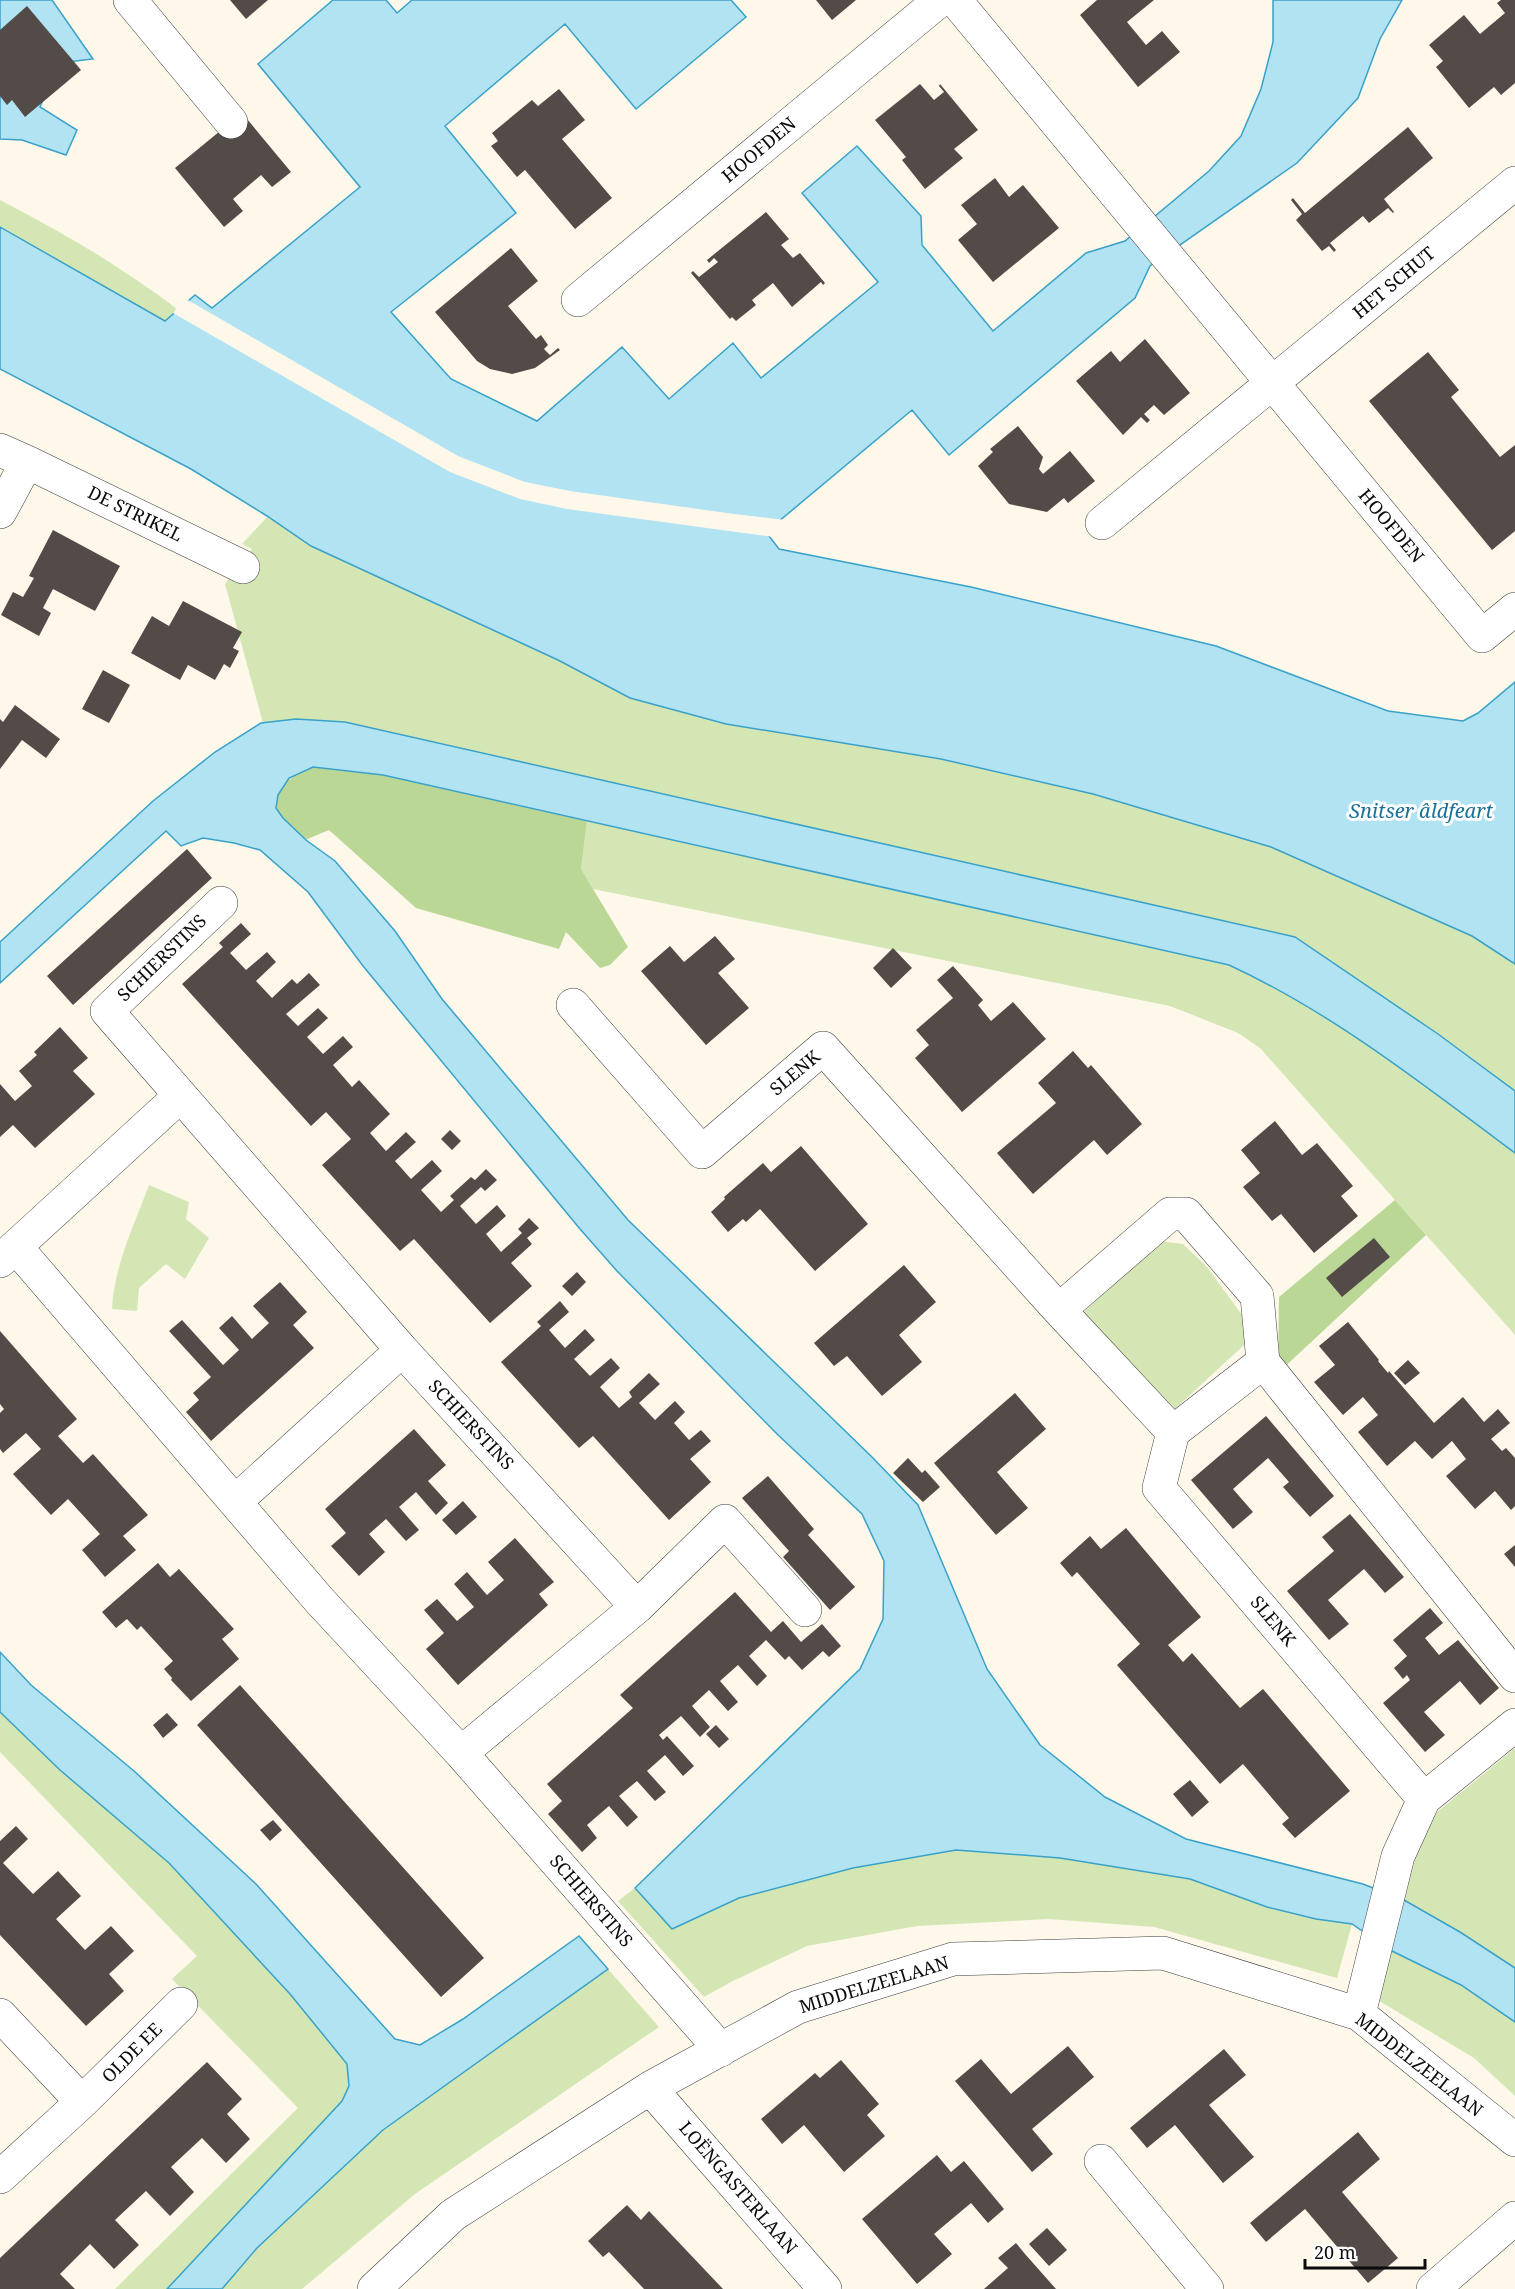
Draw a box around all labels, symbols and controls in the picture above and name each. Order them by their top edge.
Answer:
street label: HOOFDEN [716,111,801,187]
street label: HET SCHUT [1347,241,1439,324]
street label: DE STRIKEL [84,480,187,546]
street label: HOOFDEN [1354,483,1430,568]
water label: Snitser âldfeart [1349,797,1494,824]
street label: SCHIERSTINS [111,909,211,1006]
street label: SLENK [764,1044,825,1100]
street label: SCHIERSTINS [424,1374,520,1475]
street label: SLENK [1246,1590,1302,1651]
street label: SCHIERSTINS [545,1849,639,1952]
street label: MIDDELZEELAAN [796,1950,952,2018]
street label: MIDDELZEELAAN [1351,2007,1488,2122]
street label: OLDE EE [96,2017,167,2088]
street label: LOËNGASTERLAAN [674,2116,803,2259]
scale bar [1305,2232,1425,2270]
text: 20 m [1314,2240,1356,2264]

